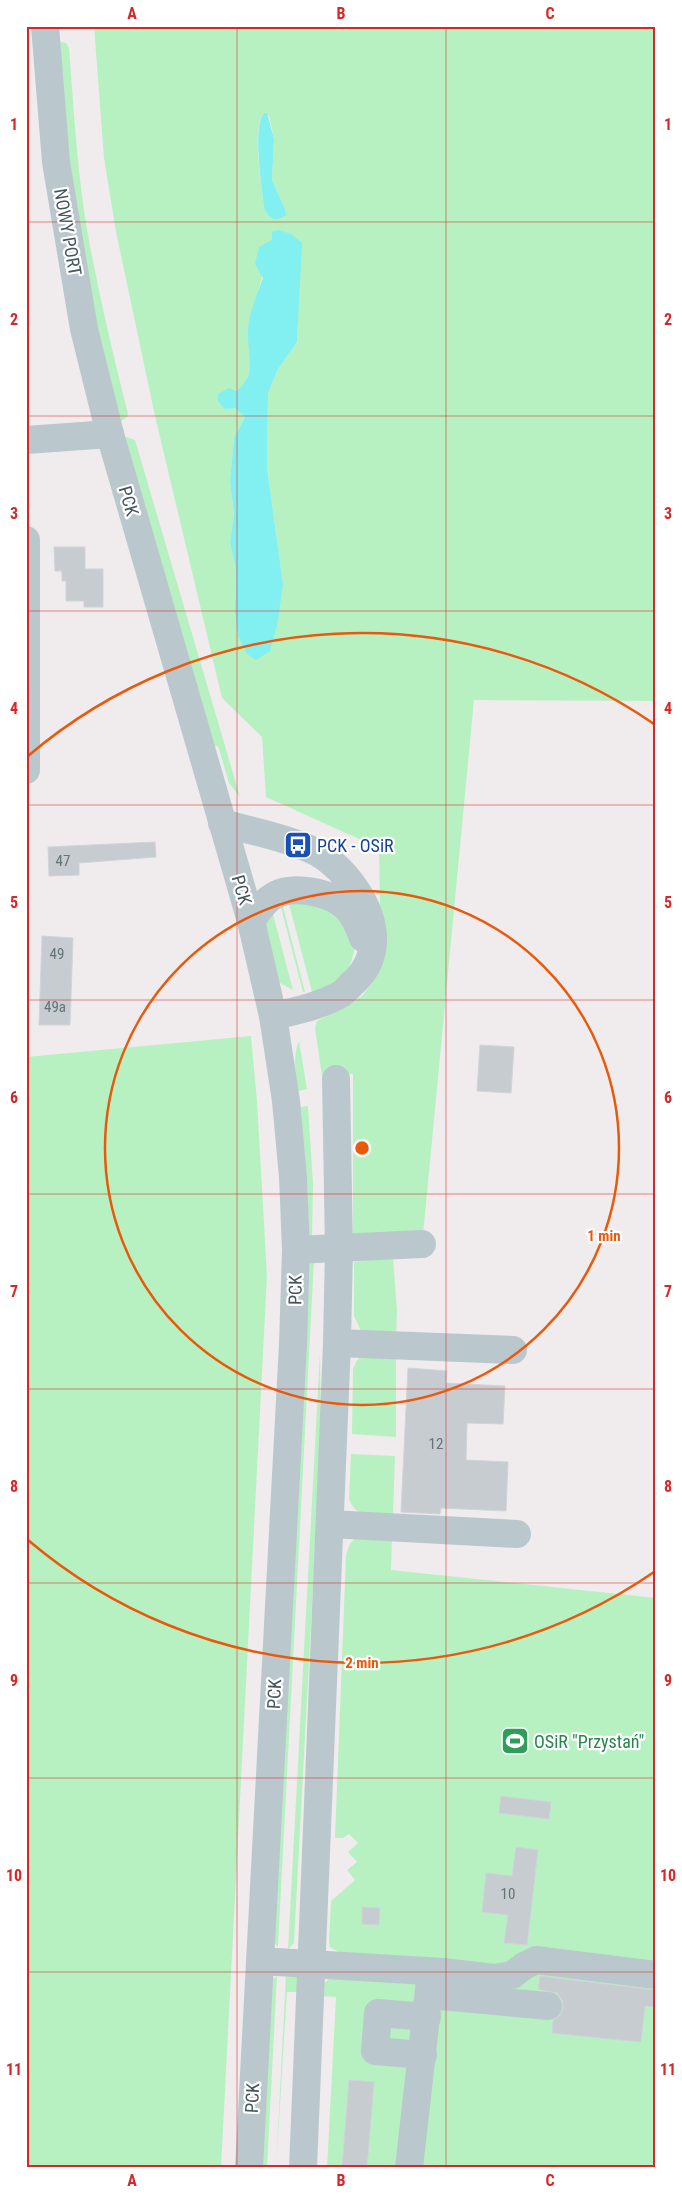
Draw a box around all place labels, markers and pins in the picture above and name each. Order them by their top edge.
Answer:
bus stop icon: PCK - OSiR [283,830,313,860]
place label: PCK - OSiR [317,835,394,856]
centre of rings [353,1139,371,1157]
sports icon: OSiR "Przystań" [500,1726,530,1756]
place label: OSiR "Przystań" [534,1731,644,1752]

